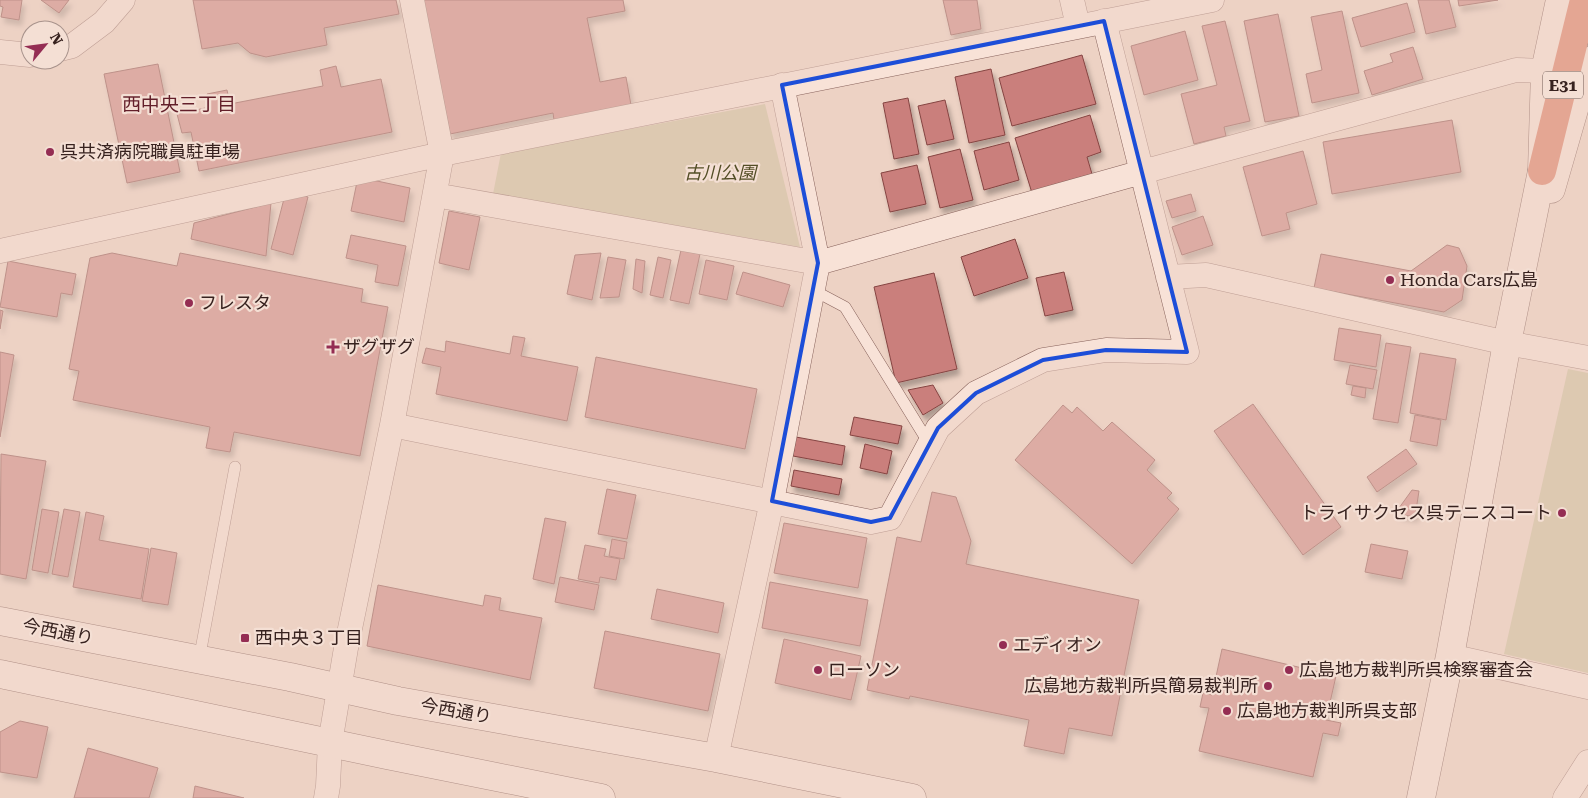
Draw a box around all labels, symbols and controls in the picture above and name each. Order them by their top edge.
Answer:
north arrow [20,20,70,70]
text: N [47,30,66,47]
road number: E31 [1543,72,1583,98]
district label: 西中央三丁目 [122,93,236,116]
place label: 呉共済病院職員駐車場 [60,141,240,162]
marker: 呉共済病院職員駐車場 [44,146,56,158]
park label: 古川公園 [684,162,759,183]
place label: Honda Cars広島 [1400,269,1538,290]
marker: Honda Cars広島 [1384,274,1396,286]
place label: フレスタ [199,292,271,313]
marker: フレスタ [183,297,195,309]
place label: ザグザグ [343,336,415,357]
marker: ザグザグ [327,341,339,353]
place label: トライサクセス呉テニスコート [1300,502,1552,523]
marker: トライサクセス呉テニスコート [1556,507,1568,519]
street label: 今西通り [21,614,95,649]
place label: 西中央３丁目 [255,627,363,648]
marker: 西中央３丁目 [239,632,251,644]
place label: エディオン [1013,634,1102,655]
marker: エディオン [997,639,1009,651]
place label: ローソン [828,659,900,680]
place label: 広島地方裁判所呉検察審査会 [1299,659,1533,680]
marker: ローソン [812,664,824,676]
marker: 広島地方裁判所呉検察審査会 [1283,664,1295,676]
place label: 広島地方裁判所呉簡易裁判所 [1024,675,1258,696]
marker: 広島地方裁判所呉簡易裁判所 [1262,680,1274,692]
street label: 今西通り [419,694,493,727]
place label: 広島地方裁判所呉支部 [1237,700,1417,721]
marker: 広島地方裁判所呉支部 [1221,705,1233,717]

